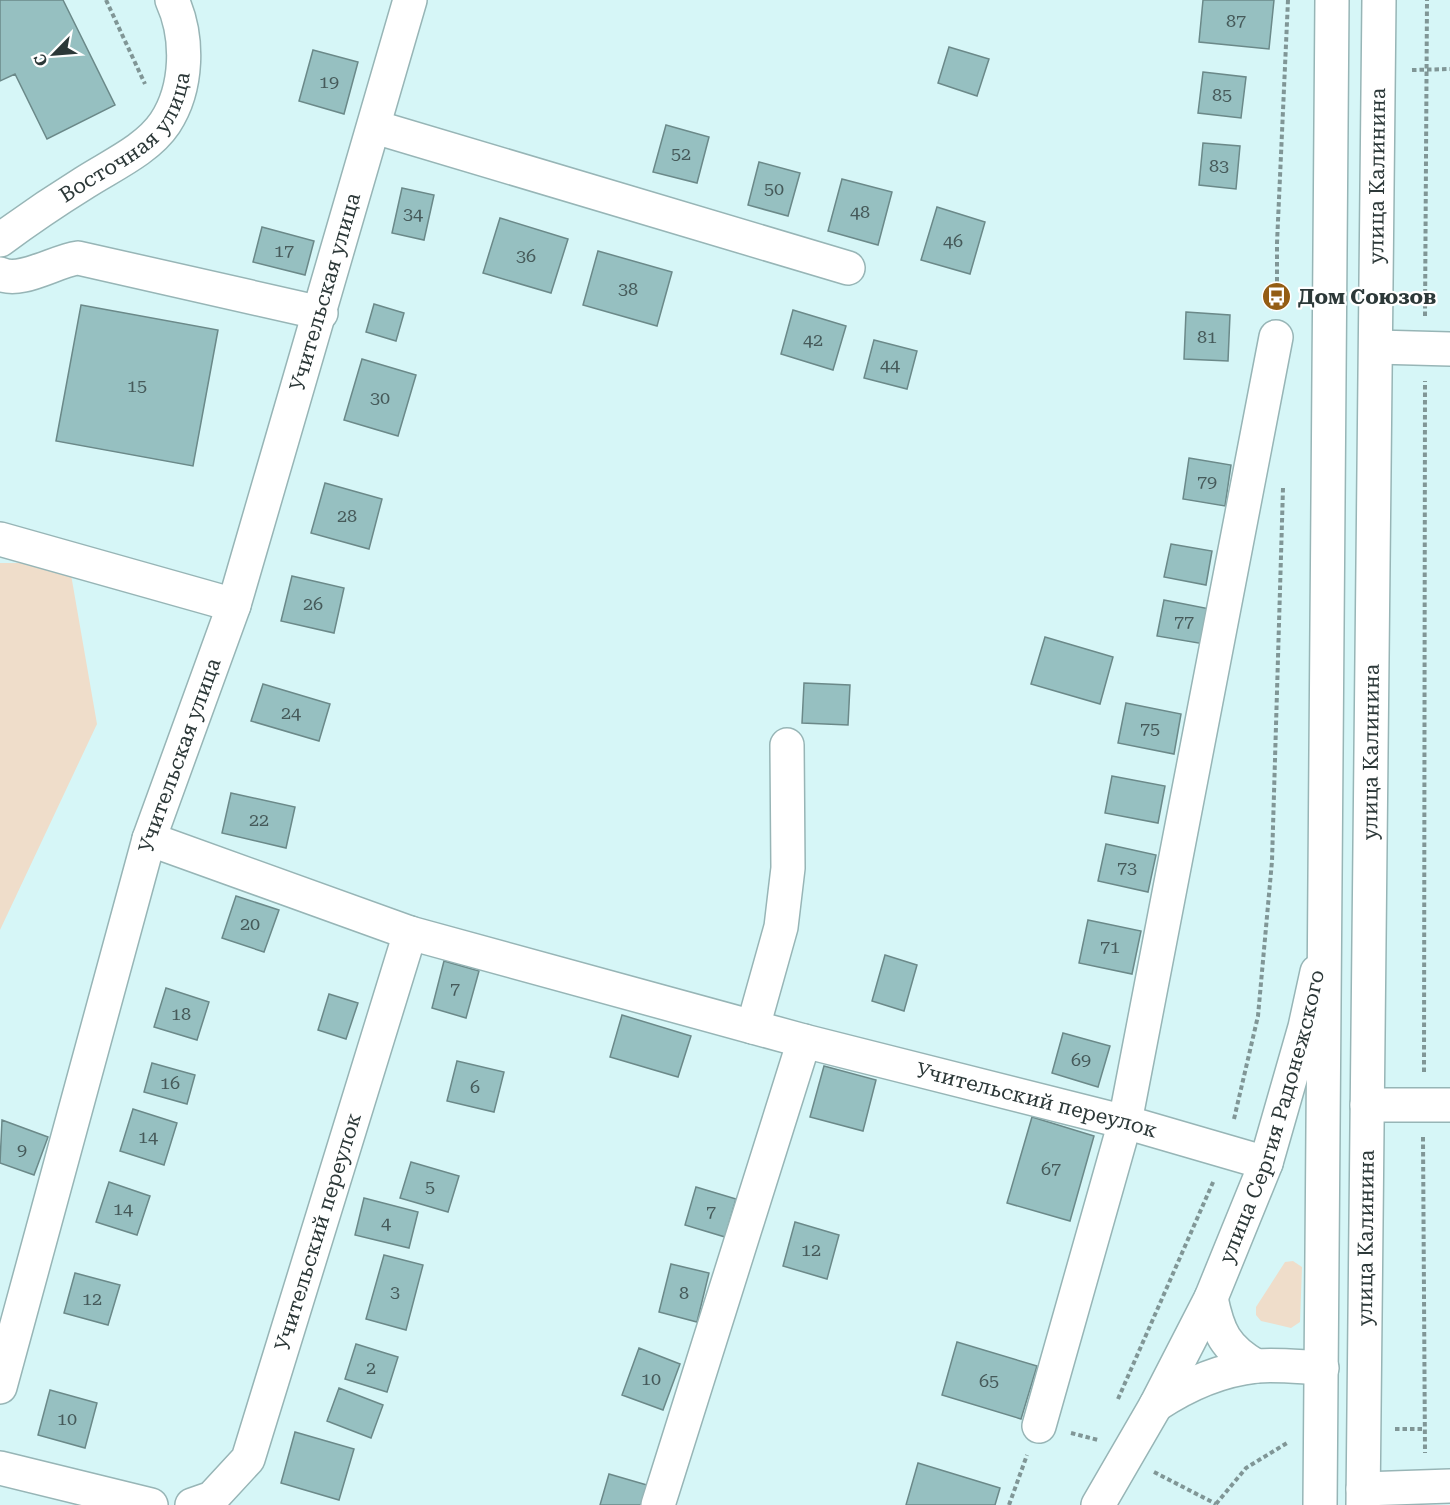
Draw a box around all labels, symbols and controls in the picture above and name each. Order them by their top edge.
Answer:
house number: 87 [1226,10,1246,31]
north arrow [24,24,84,84]
text: С [30,51,52,69]
street label: Восточная улица [55,70,195,207]
house number: 19 [319,71,339,92]
house number: 85 [1212,84,1232,105]
street label: улица Калинина [1364,87,1390,264]
house number: 52 [671,143,691,164]
house number: 83 [1209,155,1229,176]
house number: 50 [764,178,784,199]
street label: Учительская улица [285,189,365,394]
house number: 48 [850,201,870,222]
house number: 34 [403,203,423,224]
house number: 46 [943,230,963,251]
house number: 17 [274,240,294,261]
house number: 36 [516,245,536,266]
house number: 38 [618,278,638,299]
bus stop icon: Дом Союзов [1261,281,1293,313]
place label: Дом Союзов [1298,285,1436,309]
house number: 81 [1197,326,1217,347]
house number: 42 [803,329,823,350]
house number: 44 [880,354,900,375]
house number: 15 [127,375,147,396]
house number: 30 [370,387,390,408]
house number: 79 [1197,471,1217,492]
house number: 28 [337,505,357,526]
house number: 26 [303,593,323,614]
house number: 77 [1174,611,1194,632]
street label: Учительская улица [134,654,226,855]
street label: улица Калинина [1358,663,1384,840]
house number: 24 [281,702,301,723]
house number: 75 [1140,718,1160,739]
house number: 22 [249,809,269,830]
house number: 73 [1117,857,1137,878]
house number: 20 [240,913,260,934]
house number: 71 [1100,936,1120,957]
street label: улица Сергия Радонежского [1214,967,1329,1267]
house number: 7 [450,978,460,999]
house number: 18 [171,1003,191,1024]
house number: 69 [1071,1049,1091,1070]
street label: Учительский переулок [914,1058,1160,1143]
house number: 16 [160,1072,180,1093]
house number: 6 [470,1076,480,1097]
street label: Учительский переулок [270,1110,366,1354]
house number: 14 [138,1126,158,1147]
house number: 9 [17,1139,27,1160]
street label: улица Калинина [1353,1149,1379,1326]
house number: 67 [1041,1158,1061,1179]
house number: 5 [425,1176,435,1197]
house number: 14 [113,1198,133,1219]
house number: 7 [706,1201,716,1222]
house number: 4 [381,1212,391,1233]
house number: 12 [801,1239,821,1260]
house number: 3 [390,1281,400,1302]
house number: 8 [679,1282,689,1303]
house number: 12 [82,1288,102,1309]
house number: 2 [366,1357,376,1378]
house number: 10 [641,1368,661,1389]
house number: 65 [979,1370,999,1391]
house number: 10 [57,1408,77,1429]

